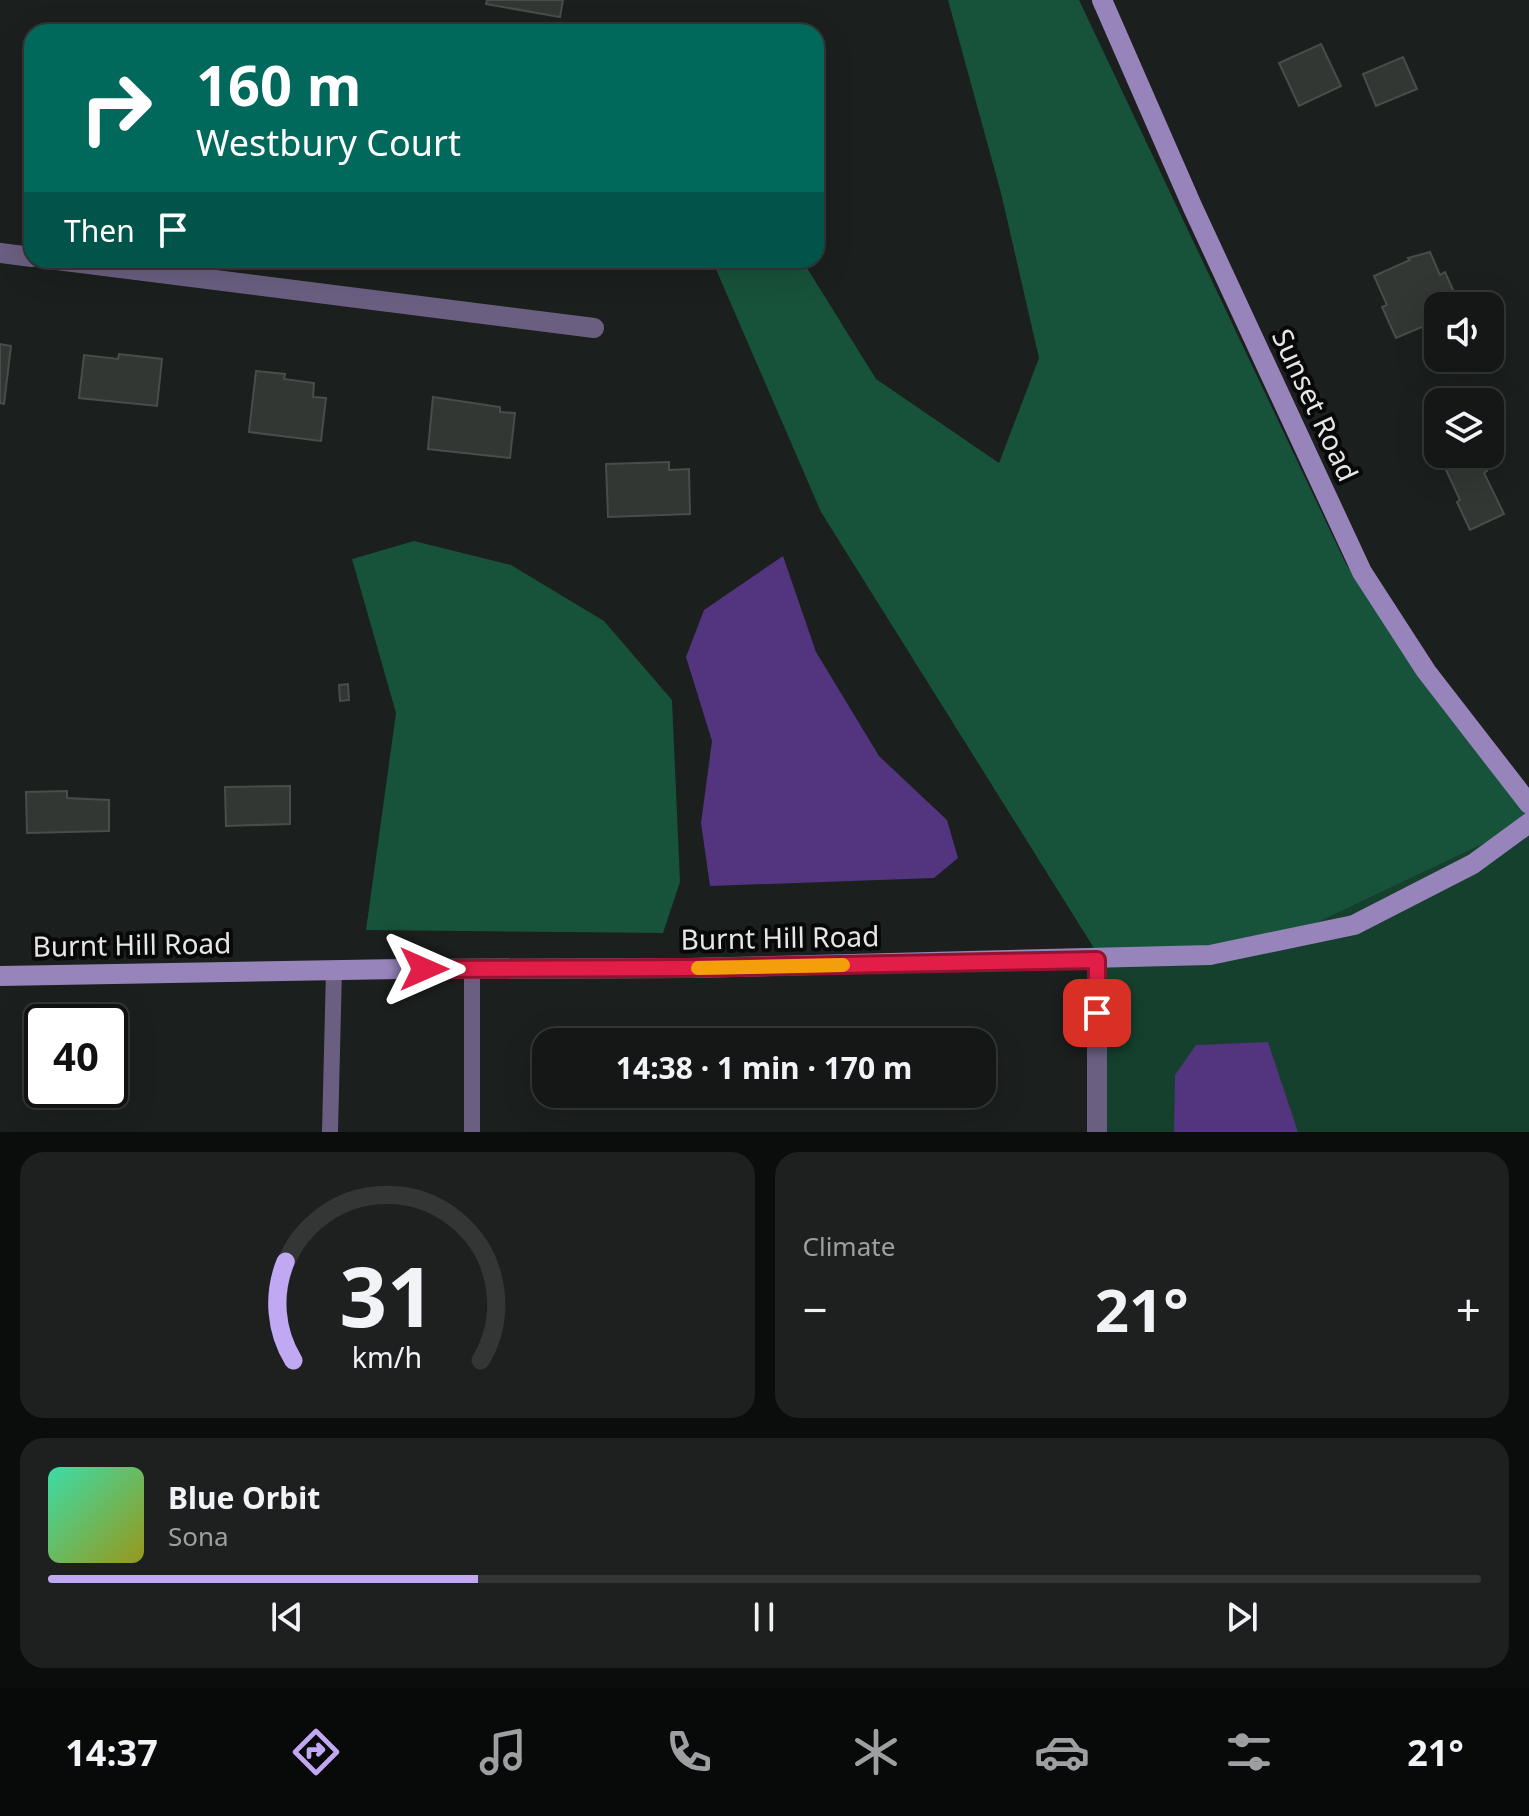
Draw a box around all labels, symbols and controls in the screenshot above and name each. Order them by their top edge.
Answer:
text: 160 m [196,46,361,122]
icon: right [64,56,168,160]
text: Westbury Court [196,118,461,167]
icon: arrive [151,208,195,252]
text: Then [64,210,135,251]
map controls [1424,292,1504,468]
button: sound [1424,292,1504,372]
street label: Sunset Road [1264,322,1368,487]
button: layers [1424,388,1504,468]
street label: Burnt Hill Road [680,916,880,958]
street label: Burnt Hill Road [32,923,232,965]
position arrow [382,927,466,1011]
pin [1063,979,1131,1047]
icon: arrive [1075,991,1119,1035]
speed limit sign: 40 [24,1004,128,1108]
text: 14:38 · 1 min · 170 m [616,1047,912,1088]
text: Climate [803,1228,895,1264]
text: 31 [340,1238,435,1351]
text: 21° [1095,1268,1189,1350]
text: − [803,1279,828,1339]
text: + [1456,1279,1481,1339]
text: km/h [352,1337,422,1376]
text: Blue Orbit [168,1477,320,1518]
text: Sona [168,1518,229,1554]
icon: previous [265,1595,309,1639]
icon: pause [742,1595,786,1639]
icon: next [1220,1595,1264,1639]
icon: directions [288,1724,344,1780]
icon: music [475,1724,531,1780]
icon: phone [661,1724,717,1780]
icon: climate [848,1724,904,1780]
icon: car [1034,1724,1090,1780]
icon: filters [1221,1724,1277,1780]
text: 14:37 [65,1728,158,1777]
text: 21° [1407,1728,1464,1777]

